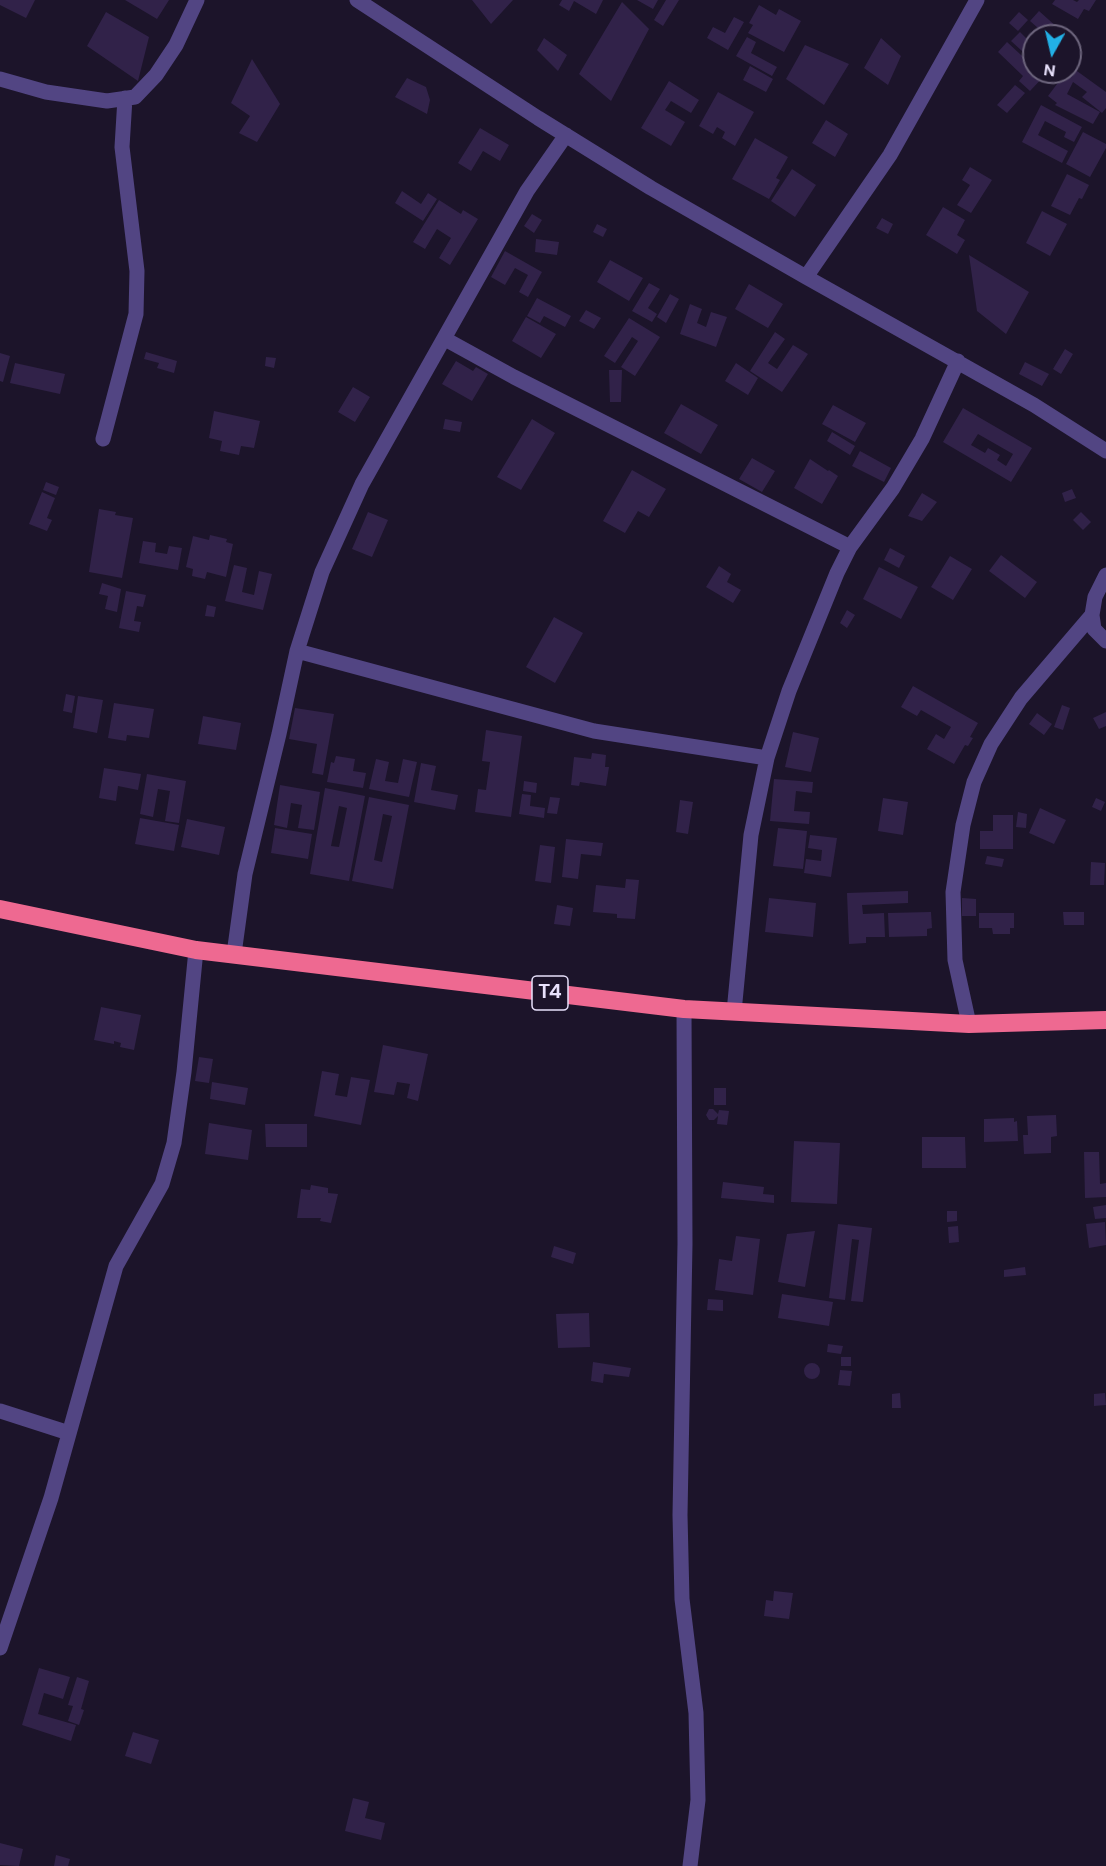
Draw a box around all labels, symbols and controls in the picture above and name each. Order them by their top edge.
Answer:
north arrow [1022,24,1082,84]
text: N [1042,59,1057,82]
road number: T4 [532,976,568,1010]

